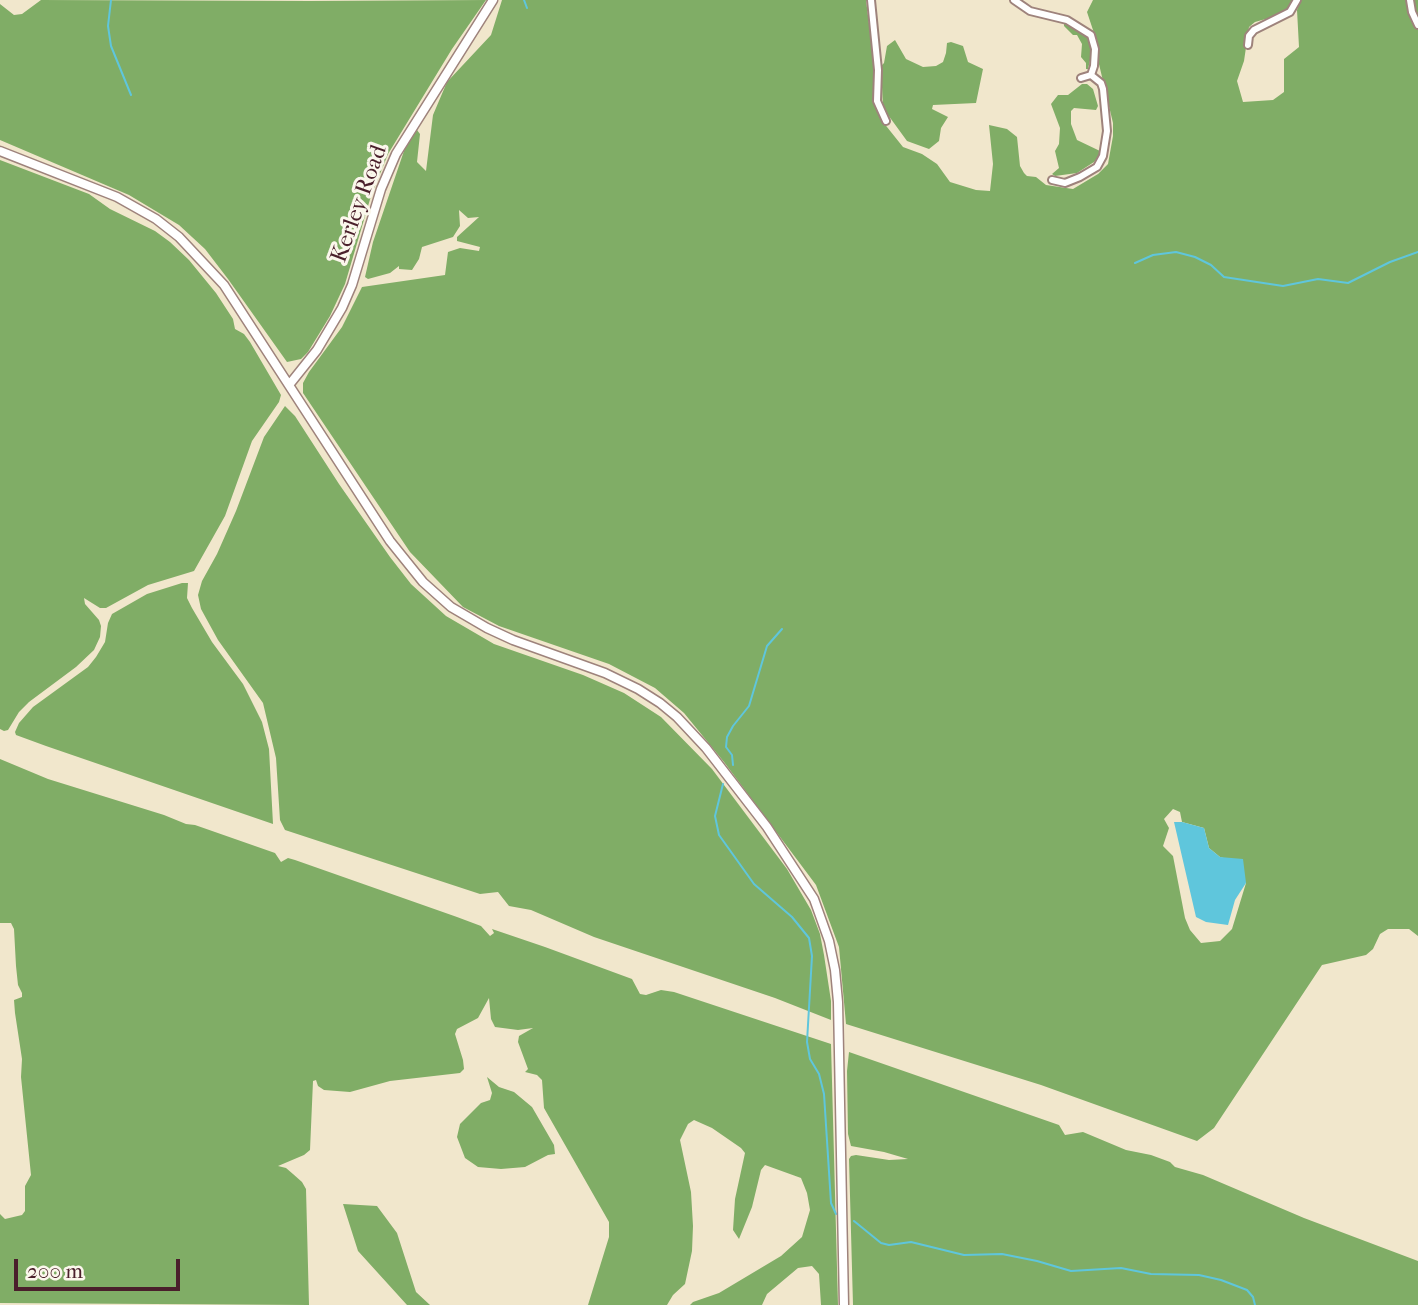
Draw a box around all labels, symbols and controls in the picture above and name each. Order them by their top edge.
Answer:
street label: Kerley Road [326,142,394,266]
scale bar [18,1246,184,1290]
text: 200 m [27,1259,83,1283]

